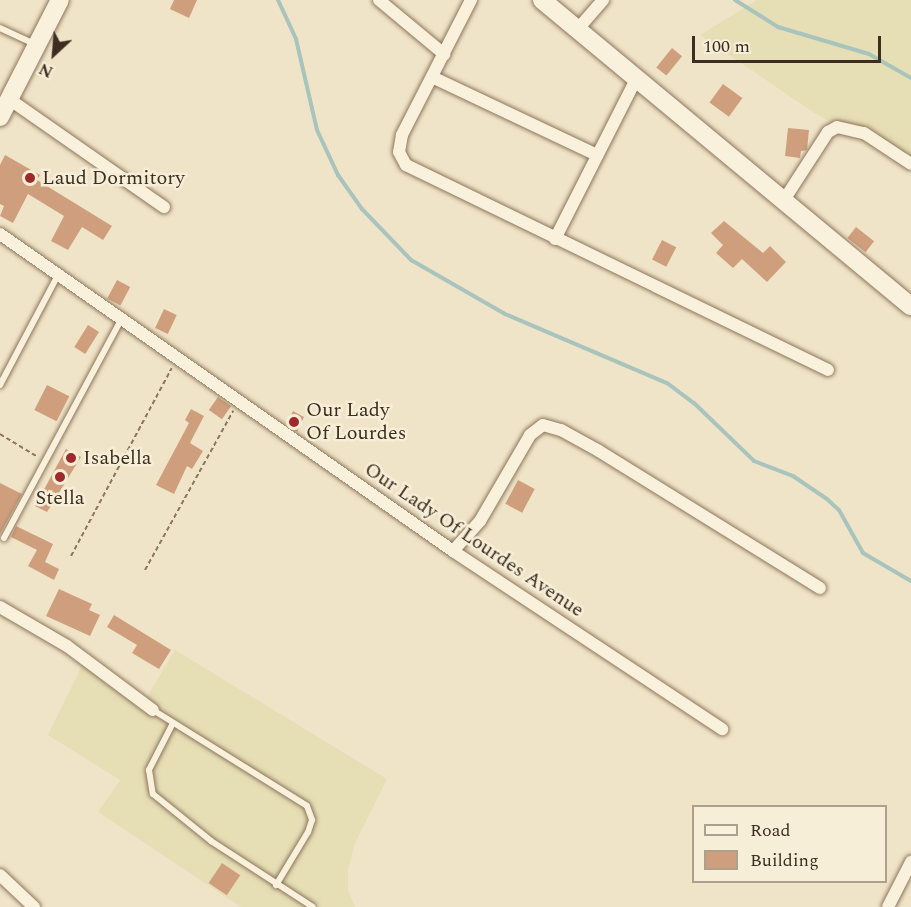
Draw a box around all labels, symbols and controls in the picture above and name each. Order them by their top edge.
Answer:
north arrow [24,24,84,84]
scale bar [695,24,884,62]
text: 100 m [703,33,750,60]
text: N [35,57,57,84]
place label: Laud Dormitory [42,166,185,190]
marker: Laud Dormitory [23,171,37,185]
place label: Our Lady Of Lourdes [306,398,406,445]
marker: Our Lady Of Lourdes [287,415,301,429]
place label: Isabella [83,446,152,470]
marker: Isabella [64,451,78,465]
street label: Our Lady Of Lourdes Avenue [360,457,588,623]
marker: Stella [53,470,67,484]
place label: Stella [35,486,85,510]
legend [692,805,887,883]
text: Road [750,817,791,844]
text: Building [750,847,819,874]

